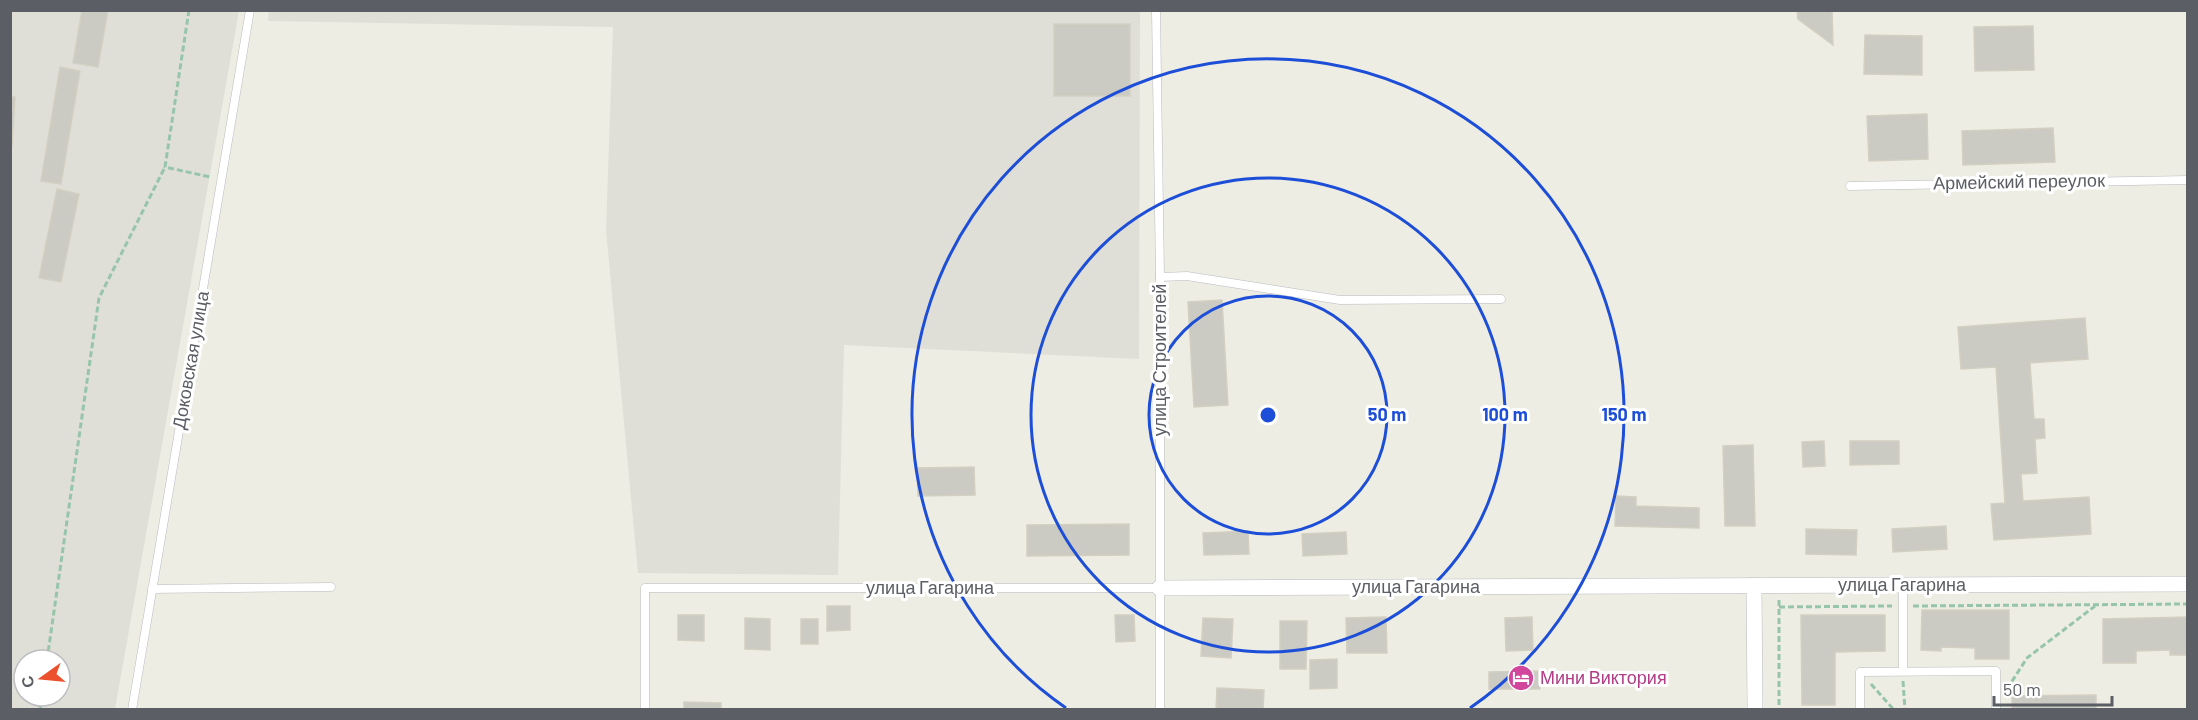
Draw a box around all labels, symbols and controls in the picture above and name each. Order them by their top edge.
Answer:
street label: Армейский переулок [1933,169,2105,193]
street label: улица Строителей [1148,284,1170,436]
street label: Доковская улица [167,288,213,431]
text: 50 m [1368,403,1406,425]
text: 100 m [1482,403,1528,425]
text: 150 m [1602,403,1646,425]
centre of rings [1258,405,1278,425]
street label: улица Гагарина [1838,573,1967,595]
street label: улица Гагарина [1352,575,1481,597]
street label: улица Гагарина [866,576,995,598]
north arrow [12,648,72,708]
hotel icon: Мини Виктория [1506,663,1536,693]
place label: Мини Виктория [1540,666,1667,688]
scale bar [1994,669,2112,707]
text: С [16,674,38,690]
text: 50 m [2003,678,2041,700]

